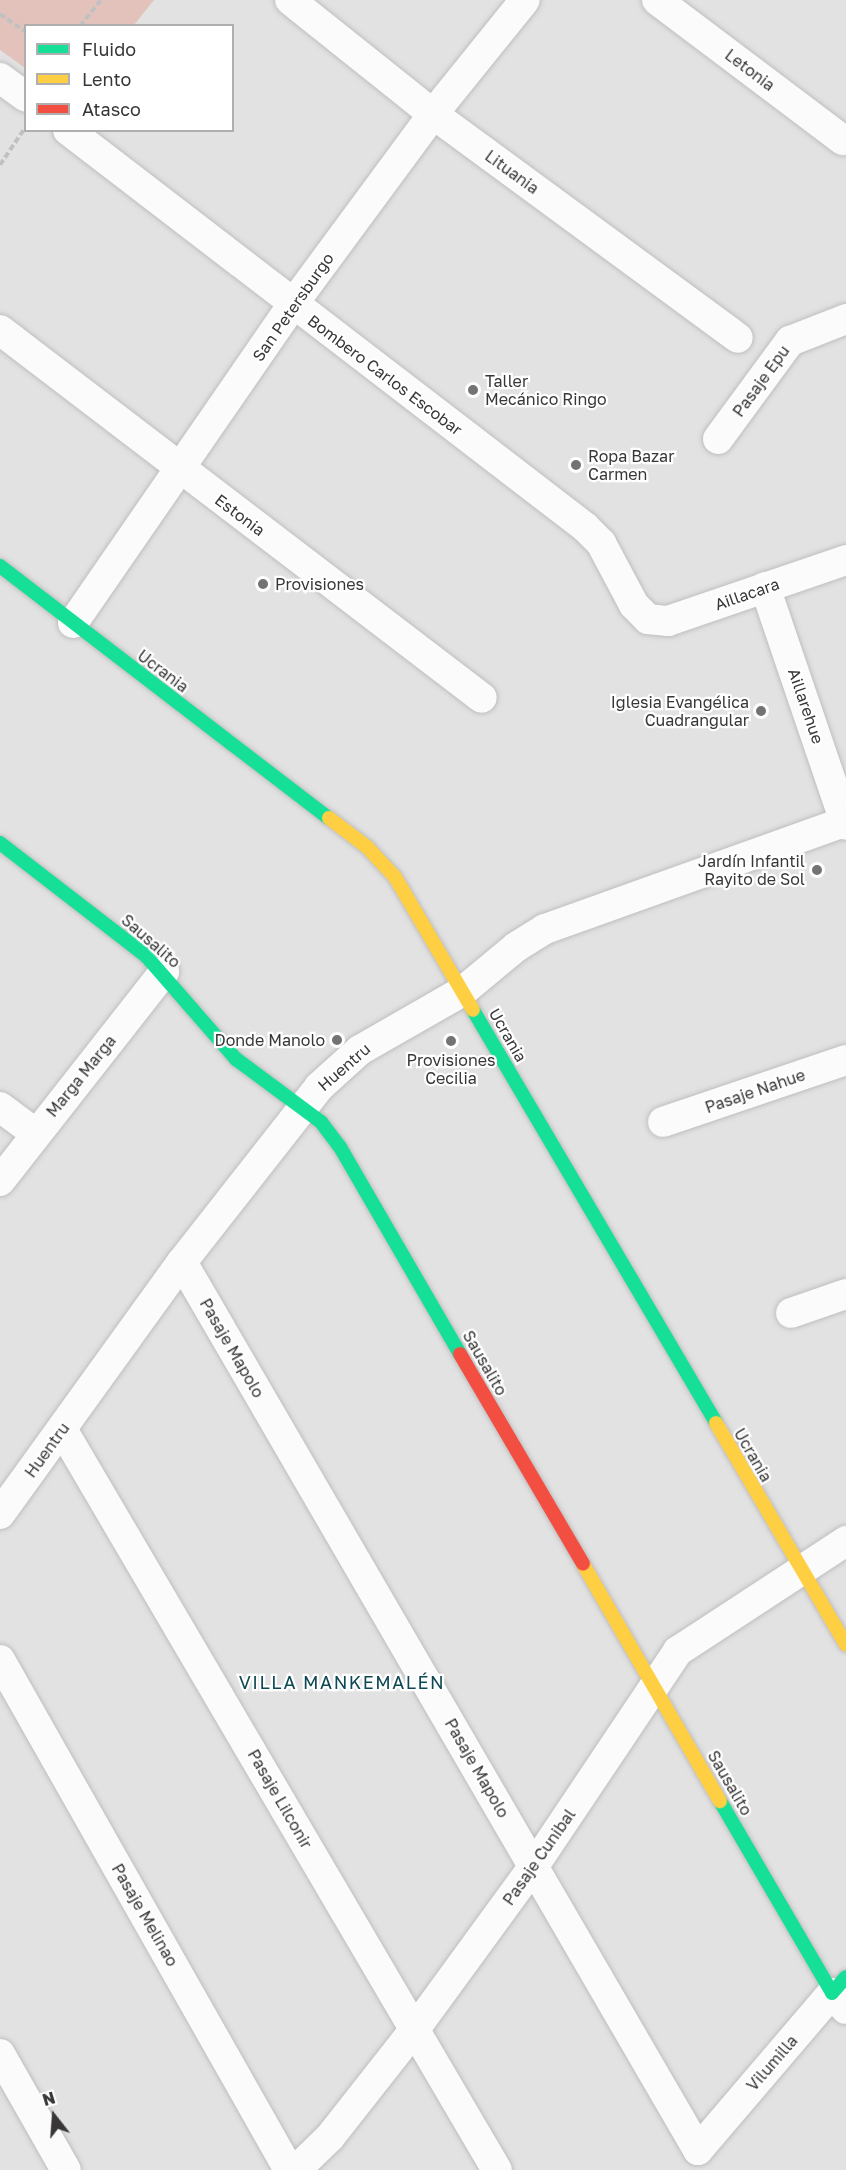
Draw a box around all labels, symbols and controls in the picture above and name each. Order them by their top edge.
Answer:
legend [24,24,234,132]
text: Fluido [82,38,136,60]
street label: Letonia [721,45,779,95]
text: Lento [82,68,131,90]
text: Atasco [82,98,141,120]
street label: Lituania [481,146,543,198]
street label: San Petersburgo [248,249,338,365]
street label: Bombero Carlos Escobar [304,311,466,439]
street label: Pasaje Epu [729,341,793,421]
place label: Taller Mecánico Ringo [485,371,607,409]
marker: Taller Mecánico Ringo [466,383,480,397]
place label: Ropa Bazar Carmen [588,446,674,484]
marker: Ropa Bazar Carmen [569,458,583,472]
street label: Estonia [211,490,269,540]
place label: Provisiones [275,574,364,594]
street label: Aillacara [712,574,782,614]
marker: Provisiones [256,577,270,591]
street label: Ucrania [134,646,192,696]
street label: Aillarehue [784,666,828,746]
place label: Iglesia Evangélica Cuadrangular [611,692,749,730]
marker: Iglesia Evangélica Cuadrangular [754,704,768,718]
place label: Jardín Infantil Rayito de Sol [698,851,805,889]
marker: Jardín Infantil Rayito de Sol [810,863,824,877]
street label: Sausalito [118,910,184,972]
street label: Ucrania [485,1005,531,1065]
place label: Donde Manolo [214,1030,325,1050]
street label: Marga Marga [42,1031,120,1121]
marker: Donde Manolo [330,1033,344,1047]
marker: Provisiones Cecilia [444,1034,458,1048]
street label: Huentru [314,1039,374,1095]
place label: Provisiones Cecilia [406,1050,496,1088]
street label: Pasaje Nahue [702,1065,808,1117]
street label: Pasaje Mapolo [196,1295,268,1401]
street label: Sausalito [459,1327,511,1399]
street label: Huentru [21,1419,73,1481]
street label: Ucrania [730,1425,776,1485]
district label: VILLA MANKEMALÉN [239,1671,445,1693]
street label: Pasaje Mapolo [441,1715,513,1821]
street label: Pasaje Lilconir [244,1746,316,1852]
street label: Sausalito [704,1747,756,1819]
street label: Pasaje Cunibal [499,1805,579,1909]
street label: Pasaje Melinao [108,1860,182,1970]
street label: Vilumilla [743,2031,801,2095]
north arrow [24,2086,84,2146]
text: N [40,2087,57,2110]

